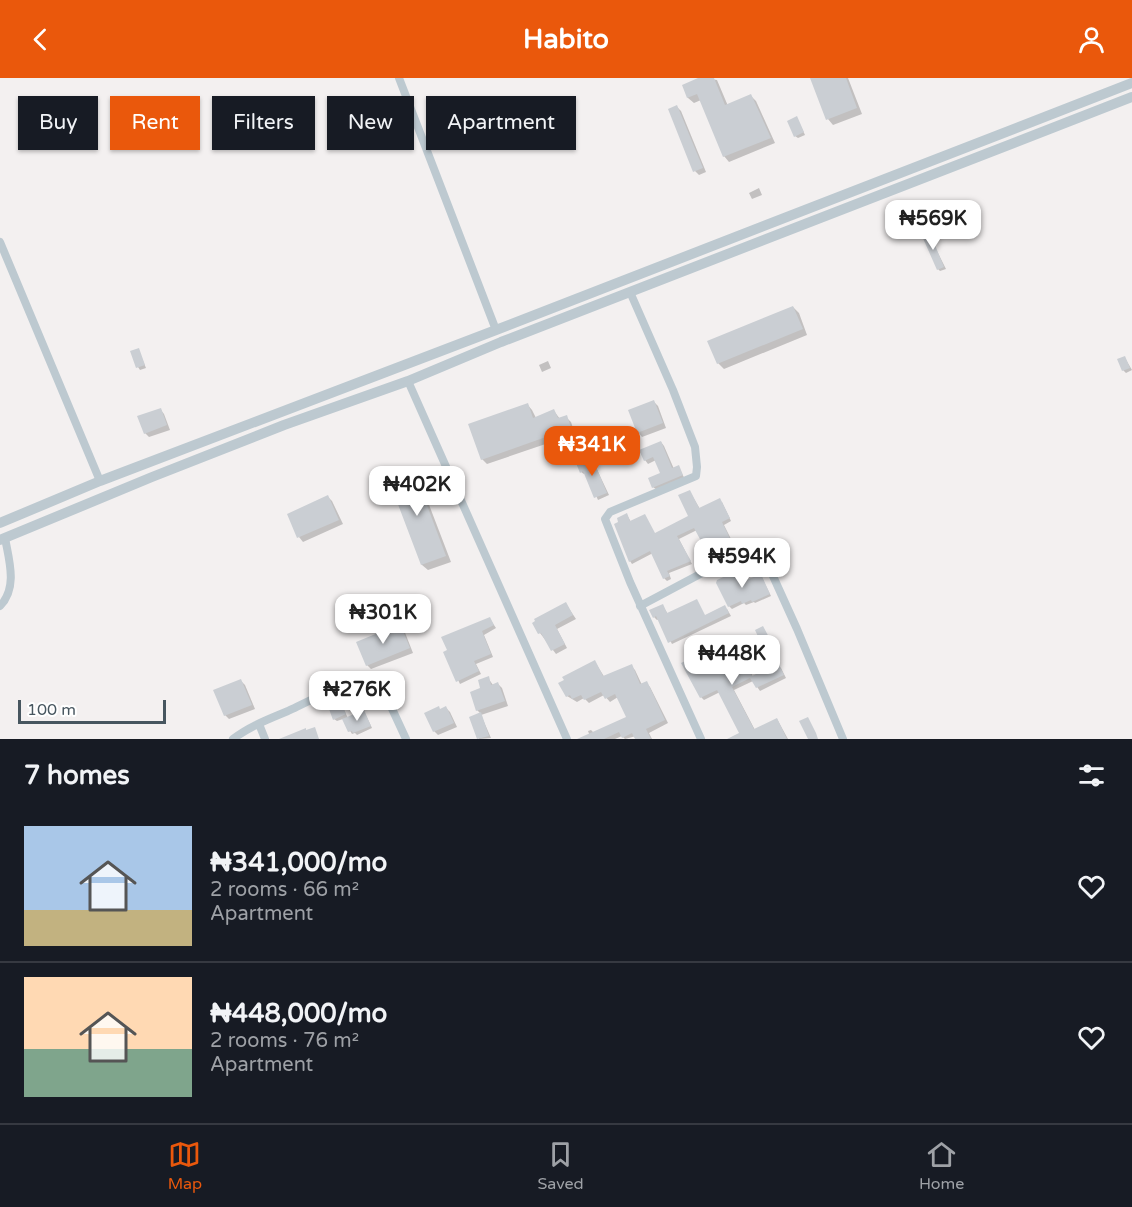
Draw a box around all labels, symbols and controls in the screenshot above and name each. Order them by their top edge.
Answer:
icon: back [24,23,57,56]
text: Habito [523,23,609,56]
icon: person [1075,23,1108,56]
chip: Buy [18,96,98,150]
chip: Rent [110,96,200,150]
chip: Filters [212,96,315,150]
chip: New [327,96,414,150]
chip: Apartment [426,96,576,150]
pin: ₦569K [891,200,975,251]
text: ₦569K [899,207,967,231]
pin: ₦341K [550,426,634,477]
text: ₦341K [558,433,626,457]
pin: ₦402K [375,466,459,517]
text: ₦402K [383,473,451,497]
pin: ₦594K [700,538,784,589]
text: ₦594K [708,545,776,569]
pin: ₦301K [341,594,425,645]
text: ₦301K [349,601,417,625]
pin: ₦448K [690,635,774,686]
text: ₦448K [698,642,766,666]
pin: ₦276K [315,671,399,722]
text: ₦276K [323,678,391,702]
scale bar [18,697,166,724]
text: 100 m [27,700,76,720]
icon: filters [1075,759,1108,792]
text: 7 homes [24,760,130,791]
text: ₦341,000/mo [210,847,387,878]
icon: home [72,850,144,922]
icon: heart [1075,870,1108,903]
text: 2 rooms · 66 m² [210,878,359,902]
text: Apartment [210,902,313,926]
text: ₦448,000/mo [210,998,387,1029]
icon: home [72,1001,144,1073]
icon: heart [1075,1021,1108,1054]
text: 2 rooms · 76 m² [210,1029,359,1053]
text: Apartment [210,1053,313,1077]
tab: Map [168,1138,202,1194]
tab: Saved [537,1138,584,1194]
tab: Home [919,1138,964,1194]

